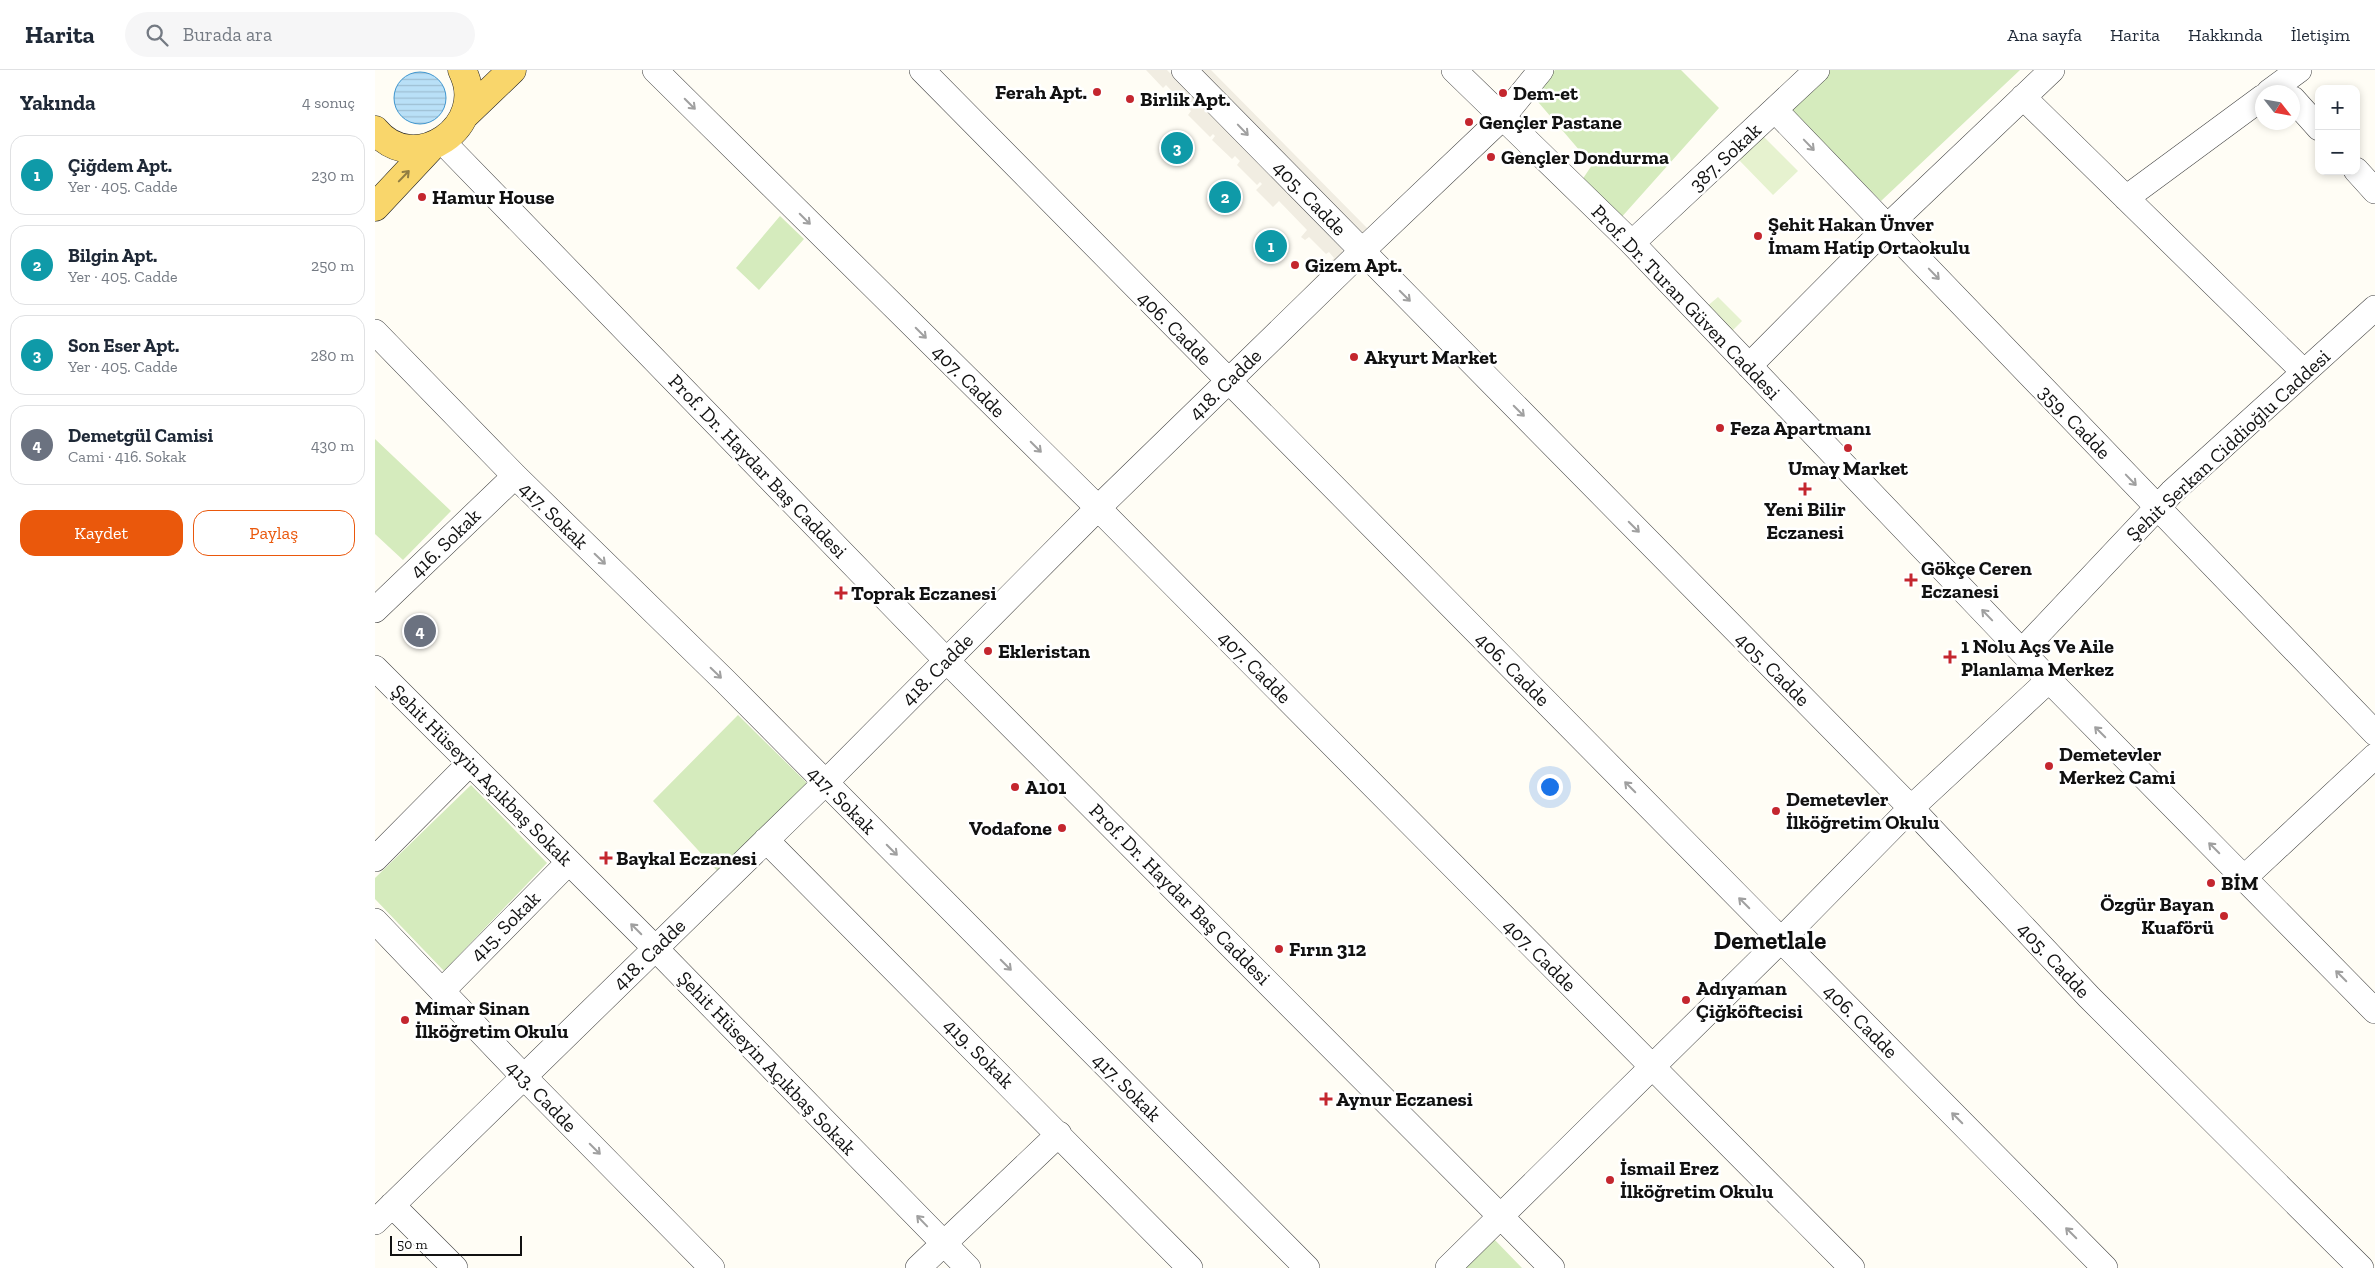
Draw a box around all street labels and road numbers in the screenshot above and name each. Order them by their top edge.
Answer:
street label: 387. Sokak [1684,117,1766,196]
street label: 405. Cadde [1268,155,1352,241]
street label: Prof. Dr. Turan Güven Caddesi [1587,200,1786,405]
street label: 406. Cadde [1133,286,1217,370]
street label: 407. Cadde [927,339,1011,423]
street label: 418. Cadde [1184,344,1266,424]
street label: Şehit Serkan Ciddioğlu Caddesi [2121,344,2335,546]
street label: Prof. Dr. Haydar Baş Caddesi [664,369,853,563]
street label: 359. Cadde [2034,380,2116,464]
street label: 417. Sokak [514,476,594,554]
street label: 416. Sokak [405,503,486,583]
street label: 407. Cadde [1213,625,1297,709]
street label: 406. Cadde [1471,627,1555,711]
street label: 405. Cadde [1731,627,1815,711]
street label: 418. Cadde [896,628,978,710]
street label: Şehit Hüseyin Açıkbaş Sokak [386,679,578,871]
street label: 417. Sokak [803,761,882,840]
street label: Prof. Dr. Haydar Baş Caddesi [1084,798,1276,990]
street label: 415. Sokak [465,886,545,966]
street label: 407. Cadde [1498,913,1582,997]
street label: 418. Cadde [608,914,690,994]
street label: 405. Cadde [2013,917,2095,1003]
street label: Şehit Hüseyin Açıkbaş Sokak [673,966,862,1160]
street label: 406. Cadde [1819,979,1903,1063]
street label: 419. Sokak [939,1013,1019,1093]
street label: 417. Sokak [1088,1048,1167,1127]
street label: 413. Cadde [502,1055,582,1137]

